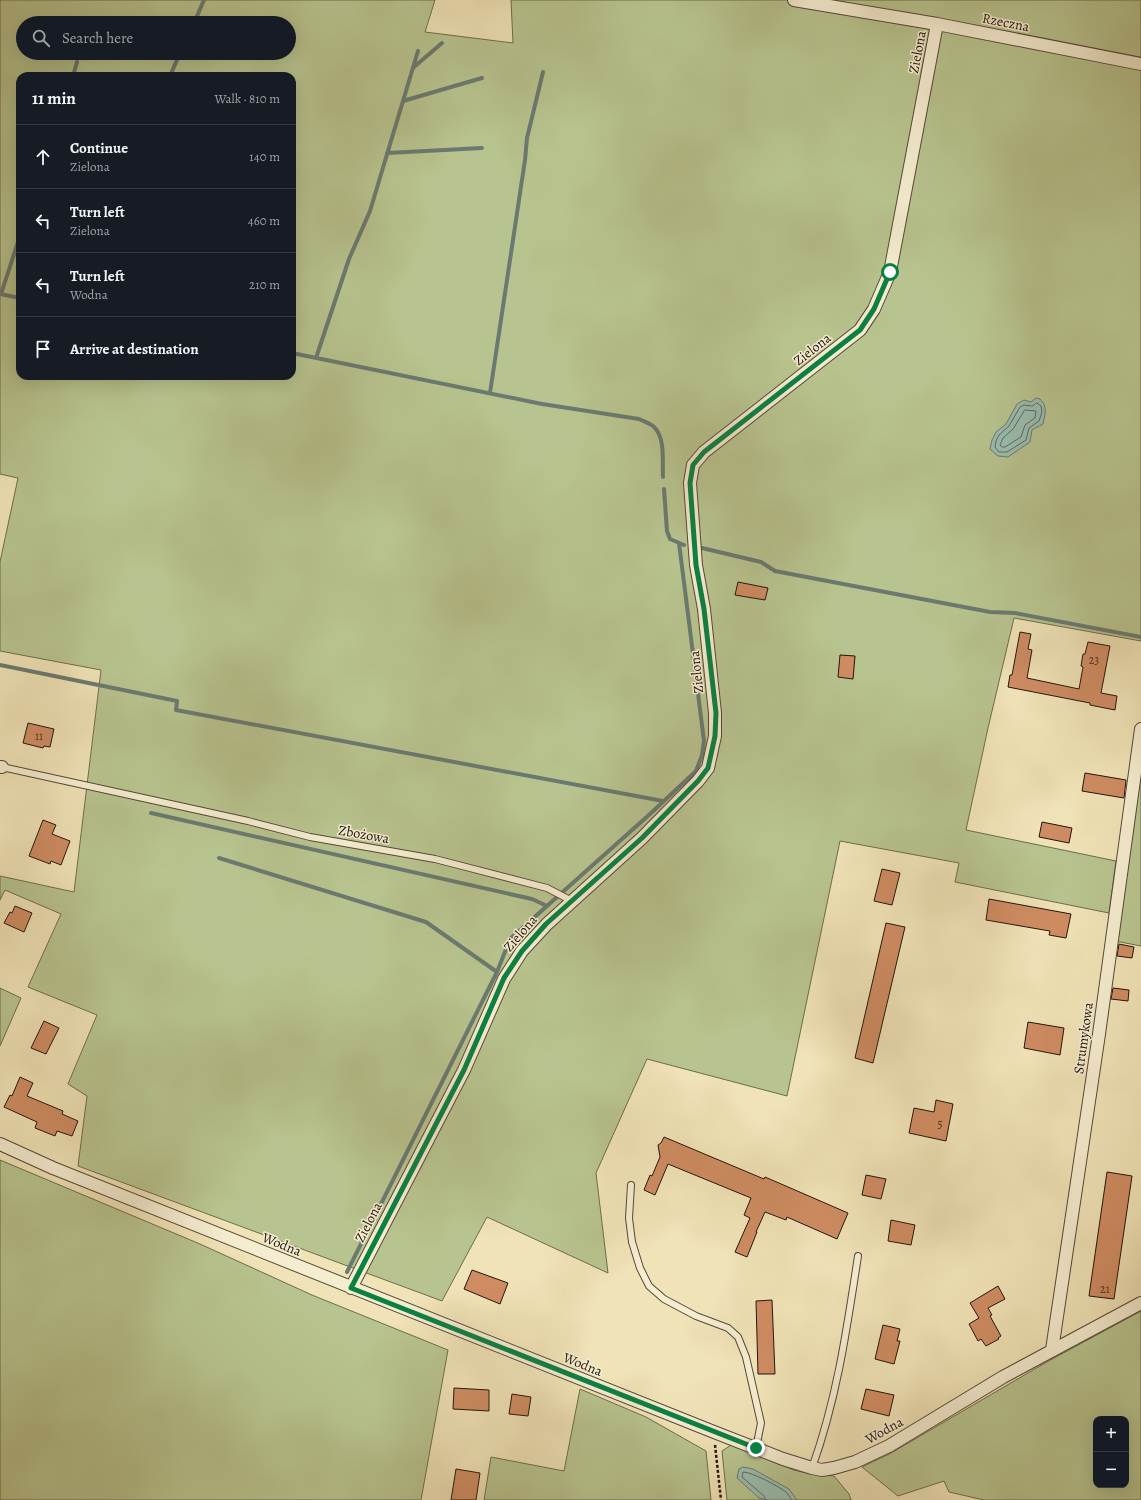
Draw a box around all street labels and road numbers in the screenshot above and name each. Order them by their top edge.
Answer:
street label: Rzeczna [981,9,1032,36]
street label: Zielona [904,29,931,75]
street label: Zielona [790,328,835,370]
street label: Zielona [685,649,708,694]
street label: Zbożowa [337,821,391,848]
street label: Zielona [499,911,542,956]
street label: Strumykowa [1069,1001,1098,1075]
street label: Zielona [350,1198,387,1246]
street label: Wodna [258,1228,305,1261]
street label: Wodna [559,1348,606,1381]
street label: Wodna [861,1412,907,1449]

